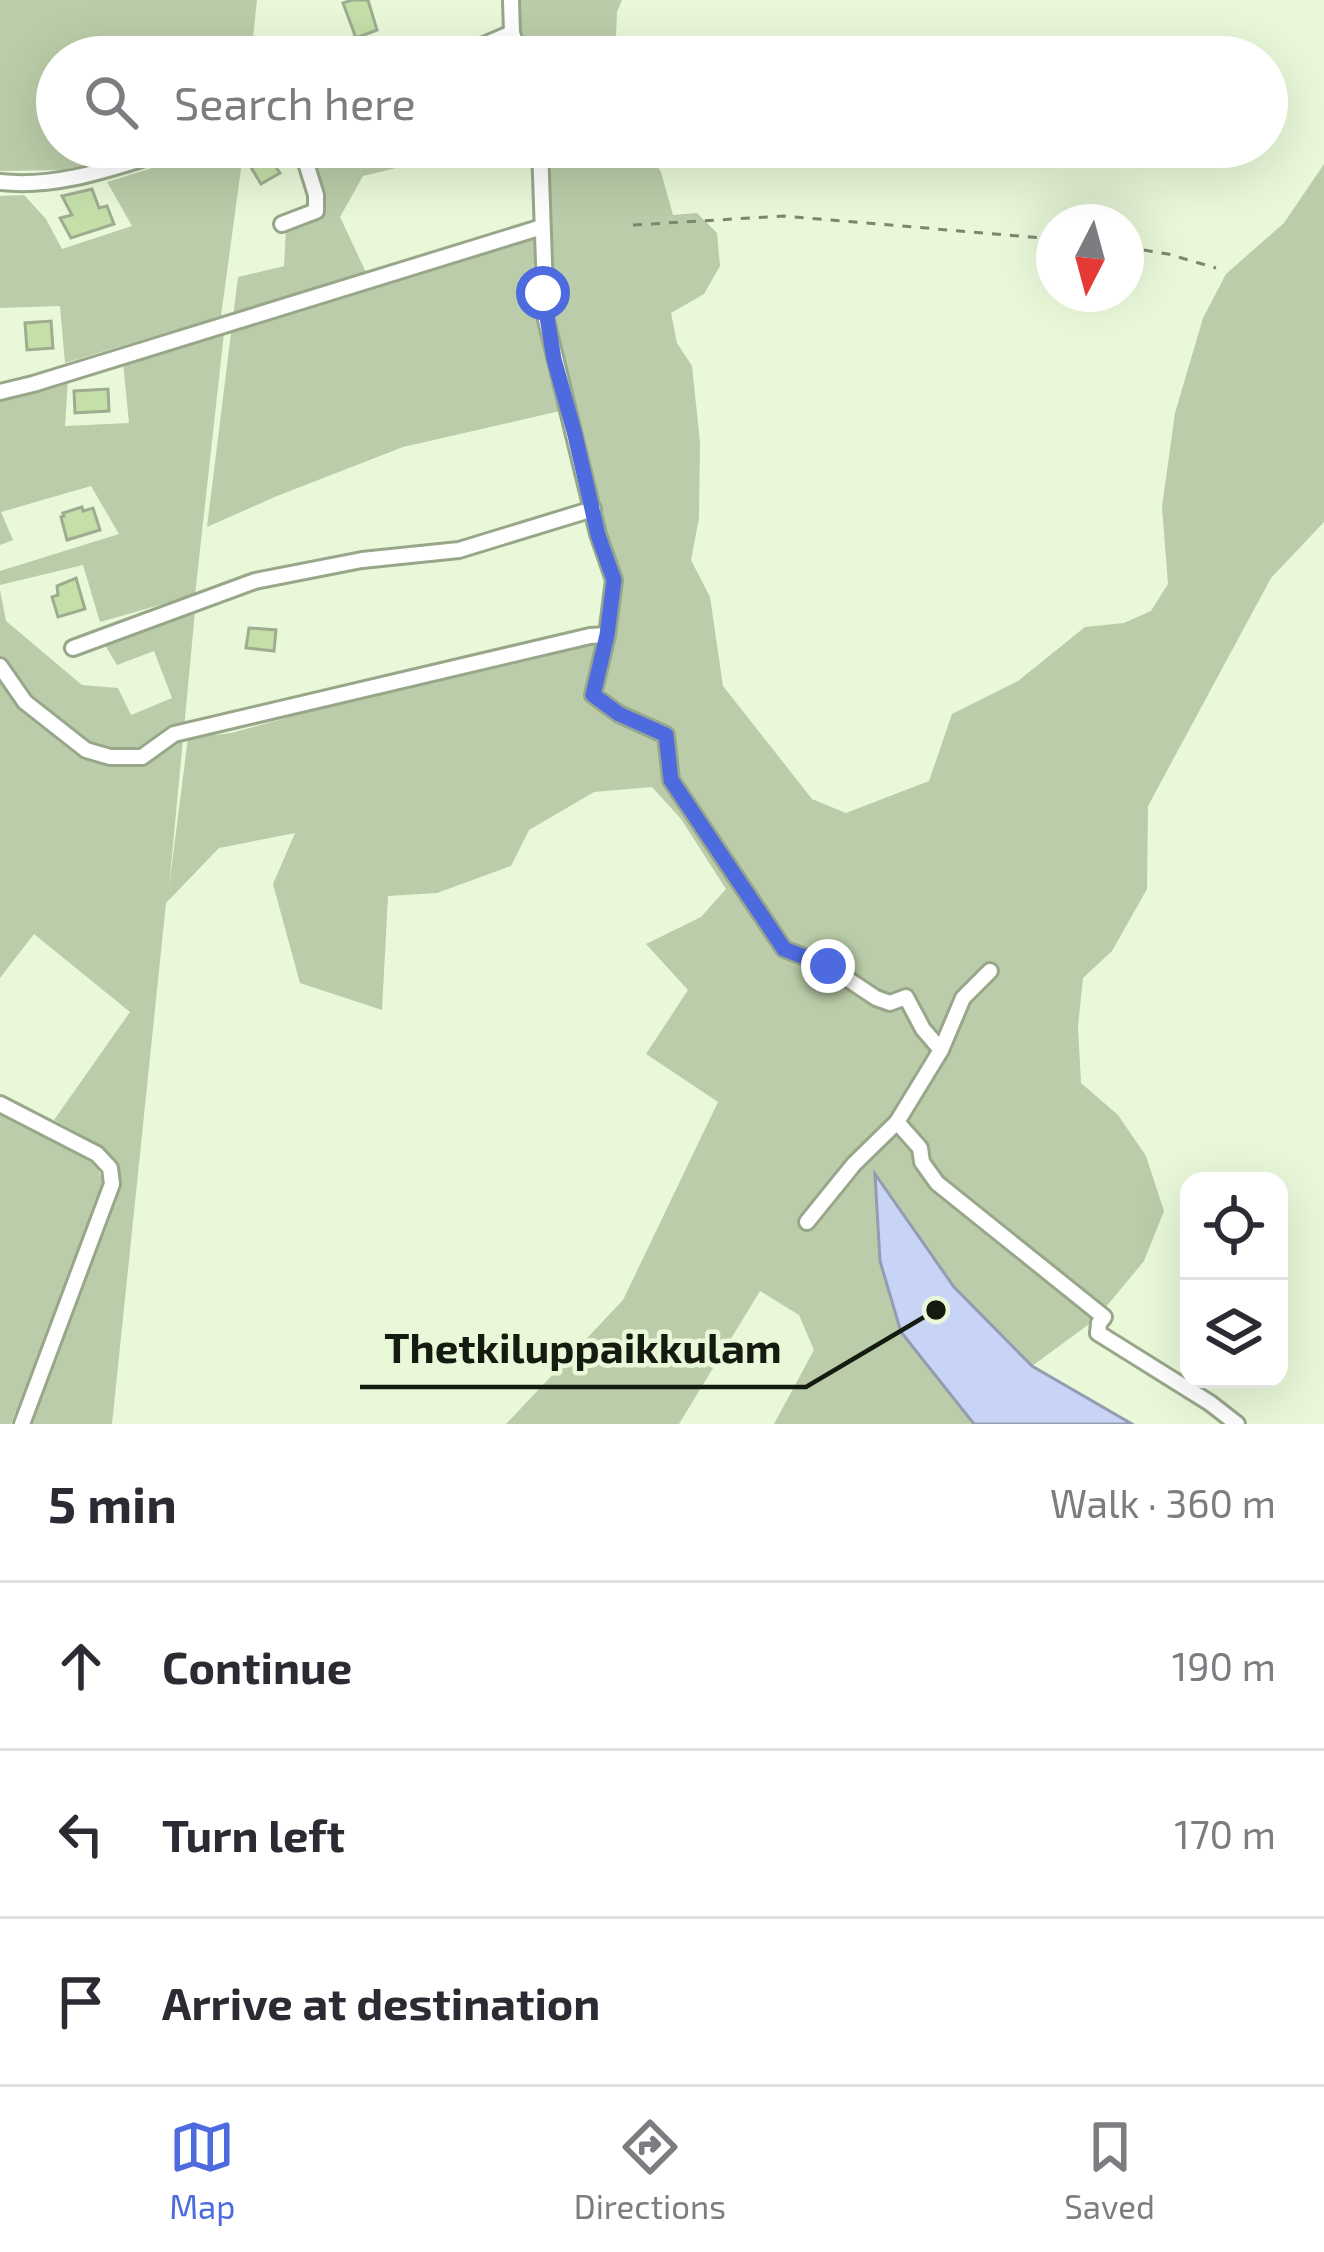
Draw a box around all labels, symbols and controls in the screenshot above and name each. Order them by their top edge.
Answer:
search box [36,36,1288,168]
icon: search [78,69,144,135]
text: Search here [174,75,416,129]
north arrow [1036,204,1144,312]
route start [516,266,570,320]
route end [801,939,855,993]
map controls [1180,1172,1288,1388]
button: locate [1180,1172,1288,1280]
button: layers [1180,1280,1288,1388]
callout: Thetkiluppaikkulam [360,1309,806,1387]
text: Thetkiluppaikkulam [384,1321,782,1371]
text: 5 min [48,1472,177,1533]
text: Walk · 360 m [1050,1479,1276,1526]
icon: ahead [48,1633,114,1699]
text: Continue [162,1639,352,1693]
text: 190 m [1172,1642,1276,1689]
icon: left [48,1801,114,1867]
text: Turn left [162,1807,345,1861]
text: 170 m [1174,1810,1276,1857]
icon: arrive [48,1969,114,2035]
text: Arrive at destination [162,1975,600,2029]
tab: Map [169,2114,235,2226]
tab: Directions [574,2114,726,2226]
tab: Saved [1064,2114,1155,2226]

